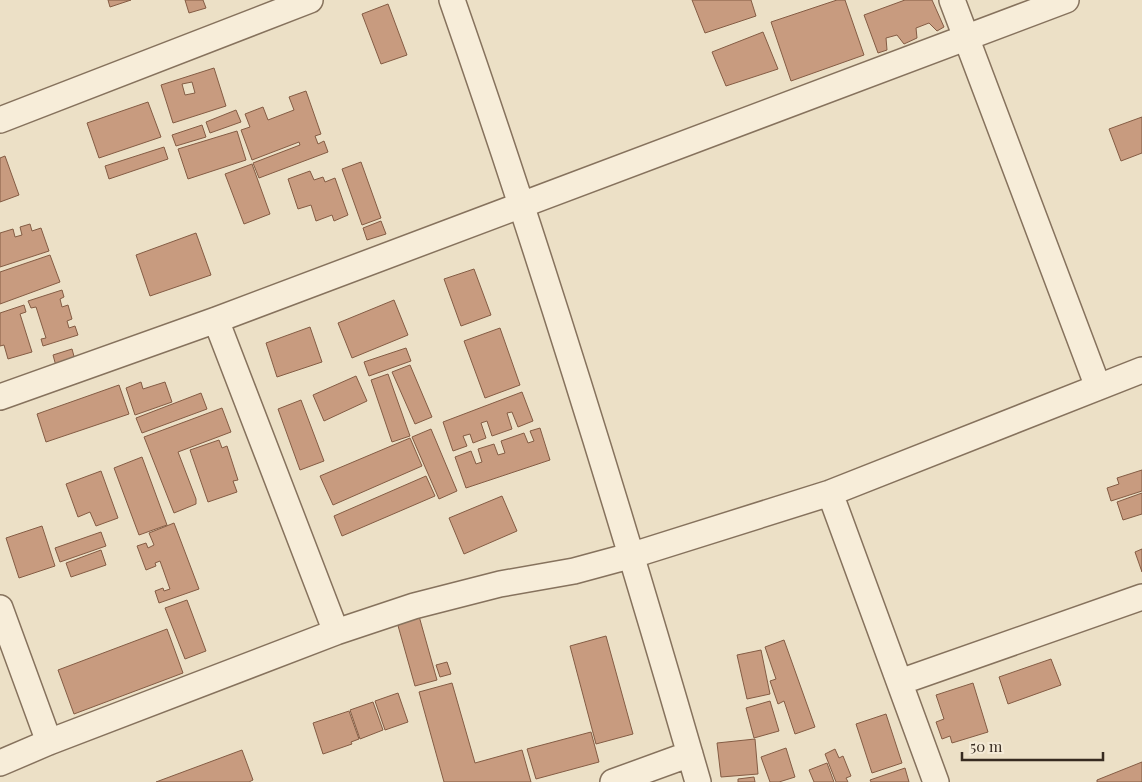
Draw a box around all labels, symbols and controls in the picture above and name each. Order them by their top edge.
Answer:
scale bar [962,730,1103,762]
text: 50 m [970,736,1003,756]

